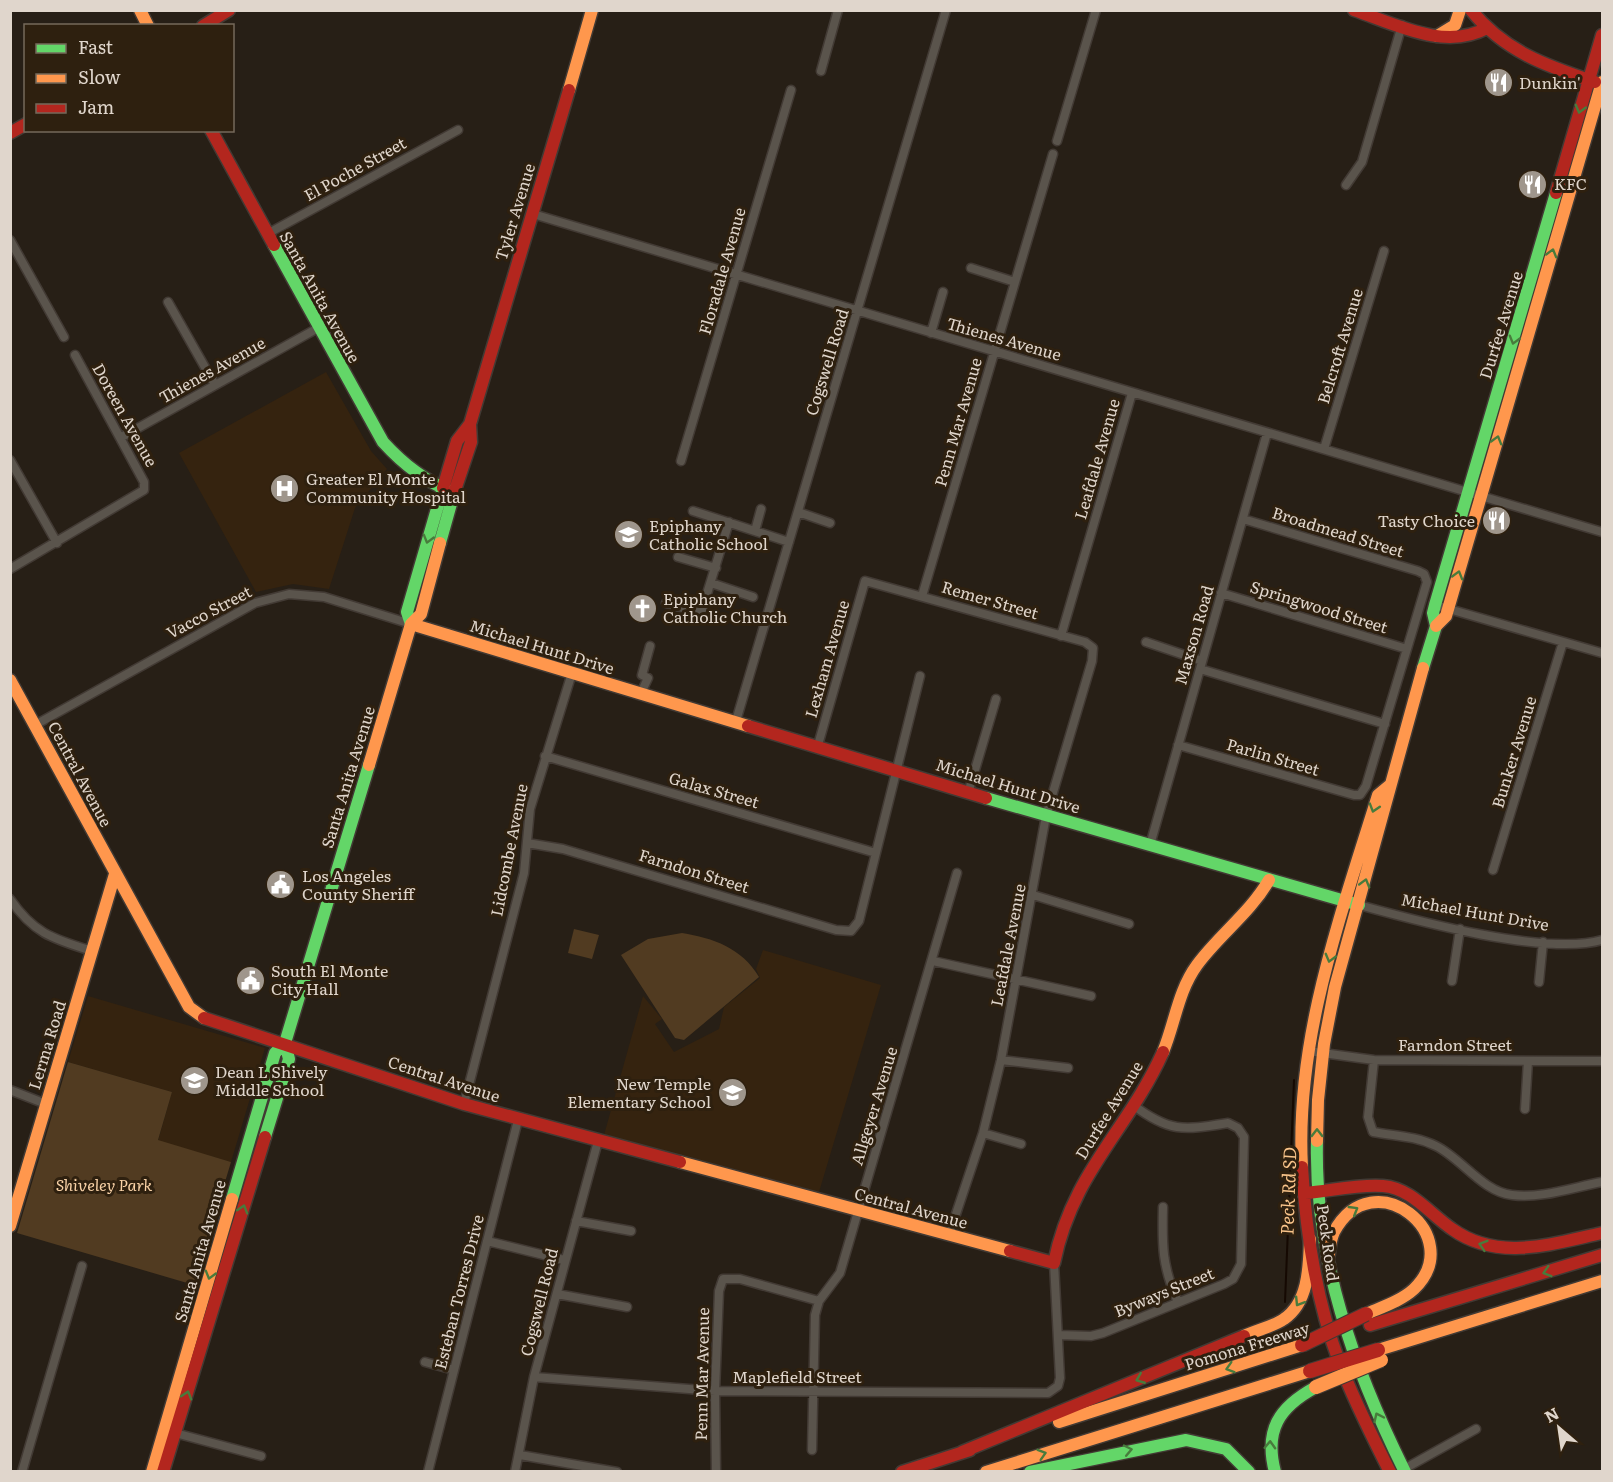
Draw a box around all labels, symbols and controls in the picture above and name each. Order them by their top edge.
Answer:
legend [24,24,234,132]
text: Fast [78,33,114,60]
text: Slow [78,63,121,90]
restaurant icon: Dunkin' [1482,67,1514,99]
place label: Dunkin' [1519,70,1581,94]
text: Jam [78,93,114,120]
one-way arrow [1575,104,1588,114]
street label: El Poche Street [299,130,410,206]
street label: Tyler Avenue [488,160,540,263]
restaurant icon: KFC [1517,168,1549,200]
place label: KFC [1554,171,1587,195]
street label: Floradale Avenue [691,204,751,337]
street label: Santa Anita Avenue [275,226,367,367]
one-way arrow [1545,248,1557,259]
street label: Durfee Avenue [1472,268,1528,382]
street label: Belcroft Avenue [1310,285,1368,406]
street label: Cogswell Road [798,305,854,418]
street label: Thienes Avenue [944,310,1064,366]
street label: Thienes Avenue [154,330,269,408]
one-way arrow [1509,334,1521,344]
street label: Penn Mar Avenue [927,354,987,489]
street label: Doreen Avenue [87,358,164,471]
street label: Leafdale Avenue [1067,396,1125,522]
one-way arrow [1489,435,1502,445]
place label: Greater El Monte Community Hospital [306,466,466,508]
hospital icon: Greater El Monte Community Hospital [269,472,301,504]
street label: Broadmead Street [1269,500,1408,563]
restaurant icon: Tasty Choice [1480,505,1512,537]
place label: Tasty Choice [1378,508,1475,532]
place label: Epiphany Catholic School [649,513,768,555]
school or university icon: Epiphany Catholic School [612,519,644,551]
one-way arrow [423,533,435,544]
one-way arrow [1451,570,1463,581]
street label: Remer Street [939,574,1042,624]
street label: Springwood Street [1248,574,1392,639]
street label: Vacco Street [162,578,256,644]
street label: Maxson Road [1167,582,1219,687]
place label: Epiphany Catholic Church [663,586,788,628]
church icon: Epiphany Catholic Church [626,592,658,624]
street label: Lexham Avenue [798,597,854,720]
street label: Michael Hunt Drive [467,613,617,679]
street label: Bunker Avenue [1485,693,1541,811]
street label: Santa Anita Avenue [314,703,380,851]
street label: Central Avenue [43,716,119,831]
street label: Parlin Street [1224,731,1323,781]
street label: Michael Hunt Drive [933,752,1083,818]
street label: Galax Street [666,765,763,813]
street label: Lidcombe Avenue [483,781,533,918]
one-way arrow [1369,802,1381,813]
street label: Farndon Street [636,842,753,898]
place label: Los Angeles County Sheriff [302,863,416,905]
public building icon: Los Angeles County Sheriff [265,869,297,901]
one-way arrow [1358,878,1370,889]
street label: Leafdale Avenue [983,881,1031,1008]
street label: Michael Hunt Drive [1399,886,1551,936]
one-way arrow [1325,952,1338,962]
place label: South El Monte City Hall [271,958,388,1000]
public building icon: South El Monte City Hall [234,964,266,996]
street label: Lerma Road [21,997,71,1092]
street label: Farndon Street [1398,1032,1513,1056]
street label: Allgeyer Avenue [844,1043,903,1168]
street label: Central Avenue [385,1049,503,1107]
street label: Durfee Avenue [1068,1056,1148,1163]
place label: Dean L Shively Middle School [215,1059,328,1101]
school or university icon: Dean L Shively Middle School [178,1065,210,1097]
place label: New Temple Elementary School [567,1071,711,1113]
school or university icon: New Temple Elementary School [716,1077,748,1109]
one-way arrow [1311,1128,1323,1137]
water label: Peck Rd SD [1272,1147,1303,1235]
park label: Shiveley Park [56,1172,153,1196]
street label: Santa Anita Avenue [167,1177,231,1325]
street label: Central Avenue [852,1180,971,1234]
street label: Peck Road [1312,1203,1346,1283]
one-way arrow [236,1204,248,1215]
one-way arrow [1348,1206,1358,1218]
street label: Esteban Torres Drive [427,1212,489,1372]
one-way arrow [1478,1240,1489,1252]
street label: Cogswell Road [513,1245,563,1358]
street label: Byways Street [1110,1260,1218,1322]
one-way arrow [1542,1265,1553,1277]
one-way arrow [205,1269,217,1279]
one-way arrow [1294,1296,1306,1306]
street label: Penn Mar Avenue [688,1307,714,1441]
street label: Pomona Freeway [1181,1314,1313,1376]
one-way arrow [1225,1361,1236,1373]
street label: Maplefield Street [732,1364,862,1388]
one-way arrow [1135,1372,1146,1384]
one-way arrow [180,1390,192,1401]
north arrow [1529,1398,1589,1458]
text: N [1540,1400,1563,1428]
one-way arrow [1373,1412,1385,1423]
one-way arrow [1264,1440,1277,1449]
one-way arrow [1123,1444,1133,1457]
one-way arrow [1036,1449,1047,1461]

